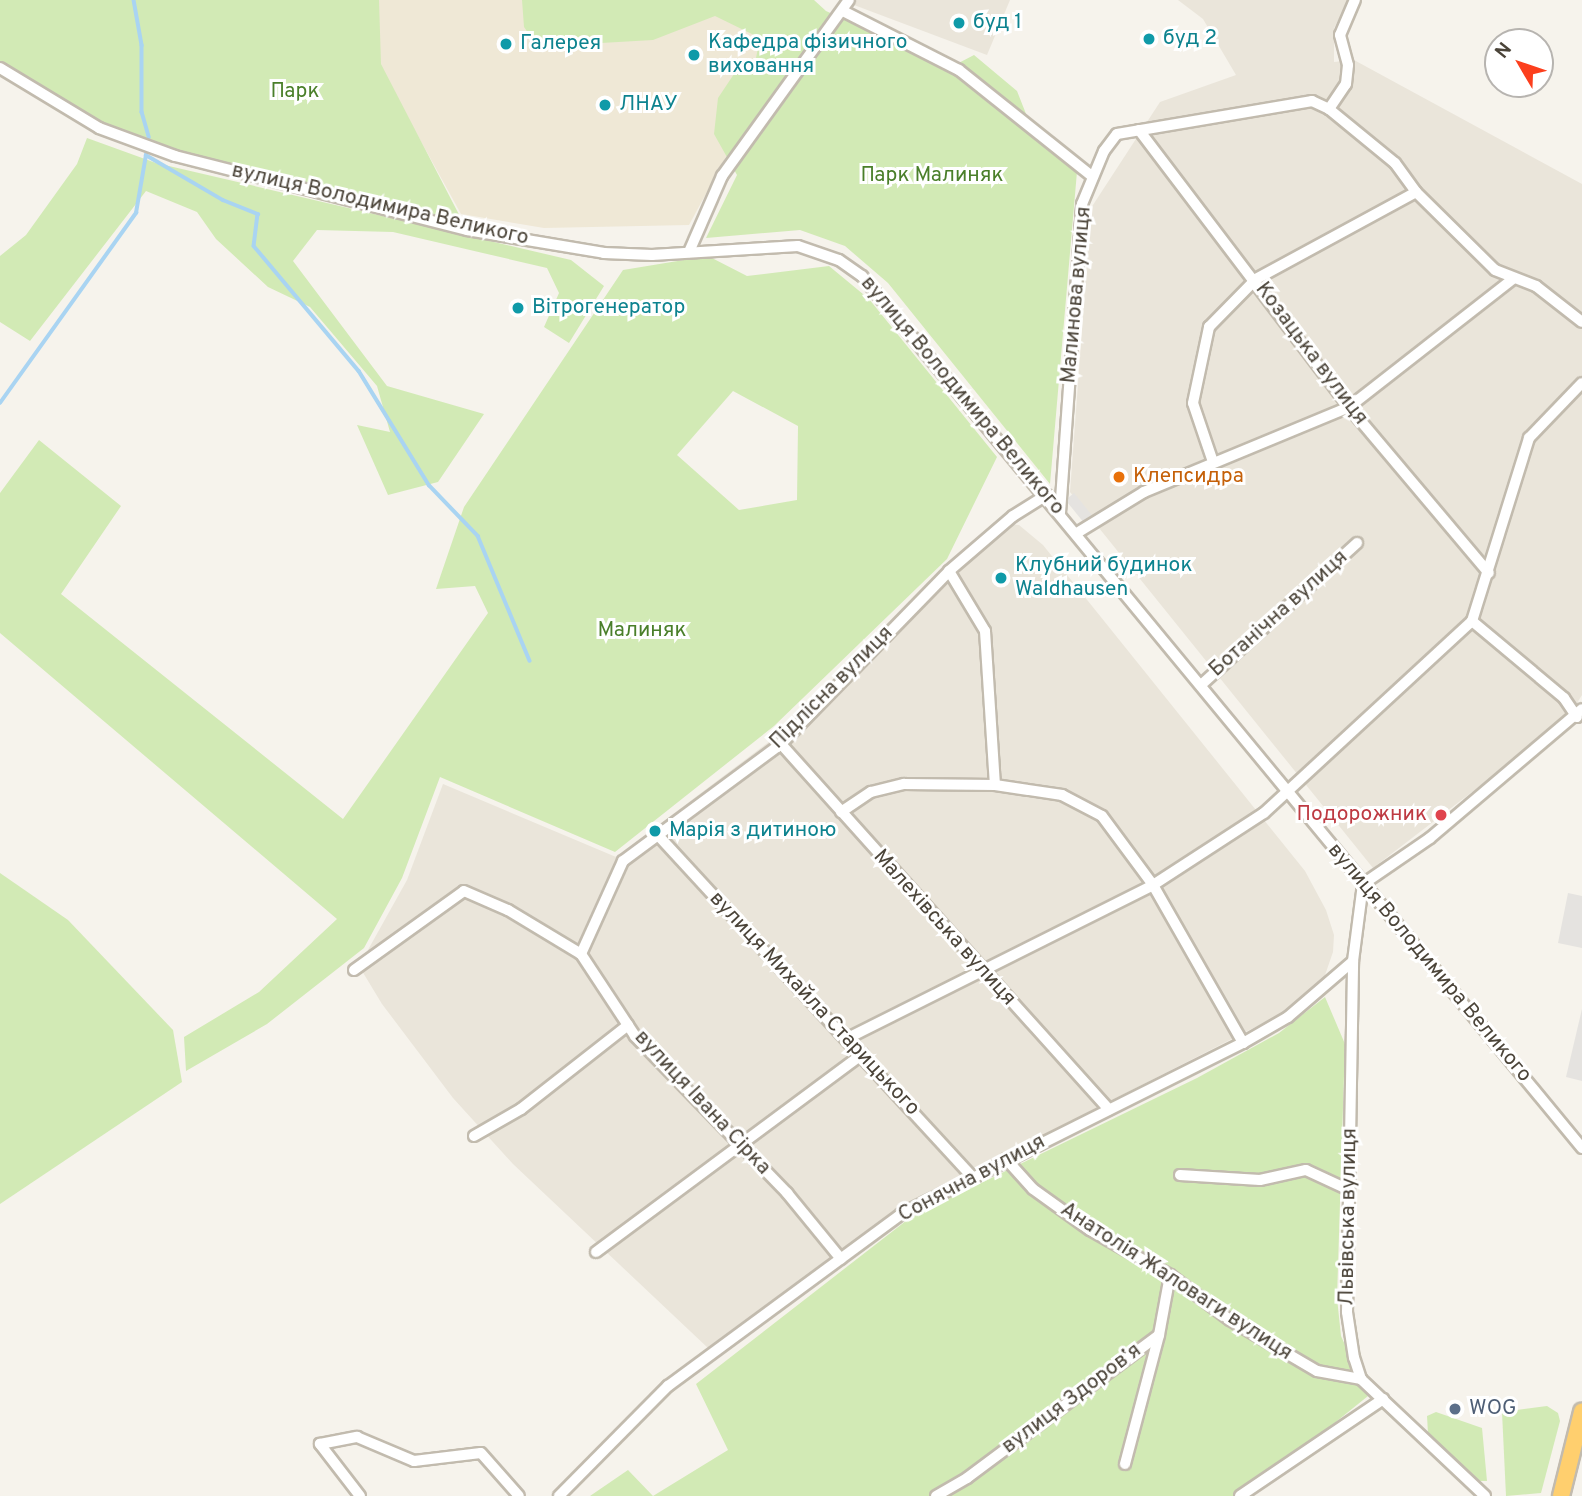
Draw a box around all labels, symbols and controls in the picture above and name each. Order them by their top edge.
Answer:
place label: буд 1 [973,10,1022,36]
marker: буд 1 [951,15,967,31]
place label: буд 2 [1163,26,1217,52]
north arrow [1484,28,1554,98]
place label: Кафедра фізичного виховання [708,30,907,80]
place label: Галерея [520,31,601,57]
marker: буд 2 [1141,31,1157,47]
marker: Галерея [498,36,514,52]
text: N [1491,38,1518,64]
marker: Кафедра фізичного виховання [686,47,702,63]
park label: Парк [270,79,320,105]
place label: ЛНАУ [619,92,678,118]
marker: ЛНАУ [597,97,613,113]
street label: вулиця Володимира Великого [229,159,531,251]
park label: Парк Малиняк [860,163,1004,189]
street label: Малинова вулиця [1057,206,1097,384]
street label: вулиця Володимира Великого [855,271,1069,521]
street label: Козацька вулиця [1249,278,1373,430]
place label: Вітрогенератор [532,295,685,321]
marker: Вітрогенератор [510,300,526,316]
place label: Клепсидра [1133,464,1244,490]
marker: Клепсидра [1111,469,1127,485]
street label: Ботанічна вулиця [1205,545,1353,683]
place label: Клубний будинок Waldhausen [1015,553,1192,603]
marker: Клубний будинок Waldhausen [993,570,1009,586]
park label: Малиняк [597,618,687,644]
street label: Підлісна вулиця [765,621,899,755]
place label: Подорожник [1296,802,1427,828]
marker: Подорожник [1433,807,1449,823]
place label: Марія з дитиною [669,818,836,844]
marker: Марія з дитиною [647,823,663,839]
street label: вулиця Володимира Великого [1322,838,1536,1088]
street label: Малехівська вулиця [867,845,1021,1011]
street label: вулиця Михайла Старицького [704,887,924,1121]
street label: вулиця Івана Сірка [628,1025,776,1181]
street label: Львівська вулиця [1335,1128,1363,1306]
street label: Сонячна вулиця [894,1130,1050,1228]
street label: Анатолія Жаловаги вулиця [1055,1197,1297,1367]
street label: вулиця Здоровʼя [997,1338,1147,1460]
place label: WOG [1469,1396,1516,1422]
marker: WOG [1447,1401,1463,1417]

